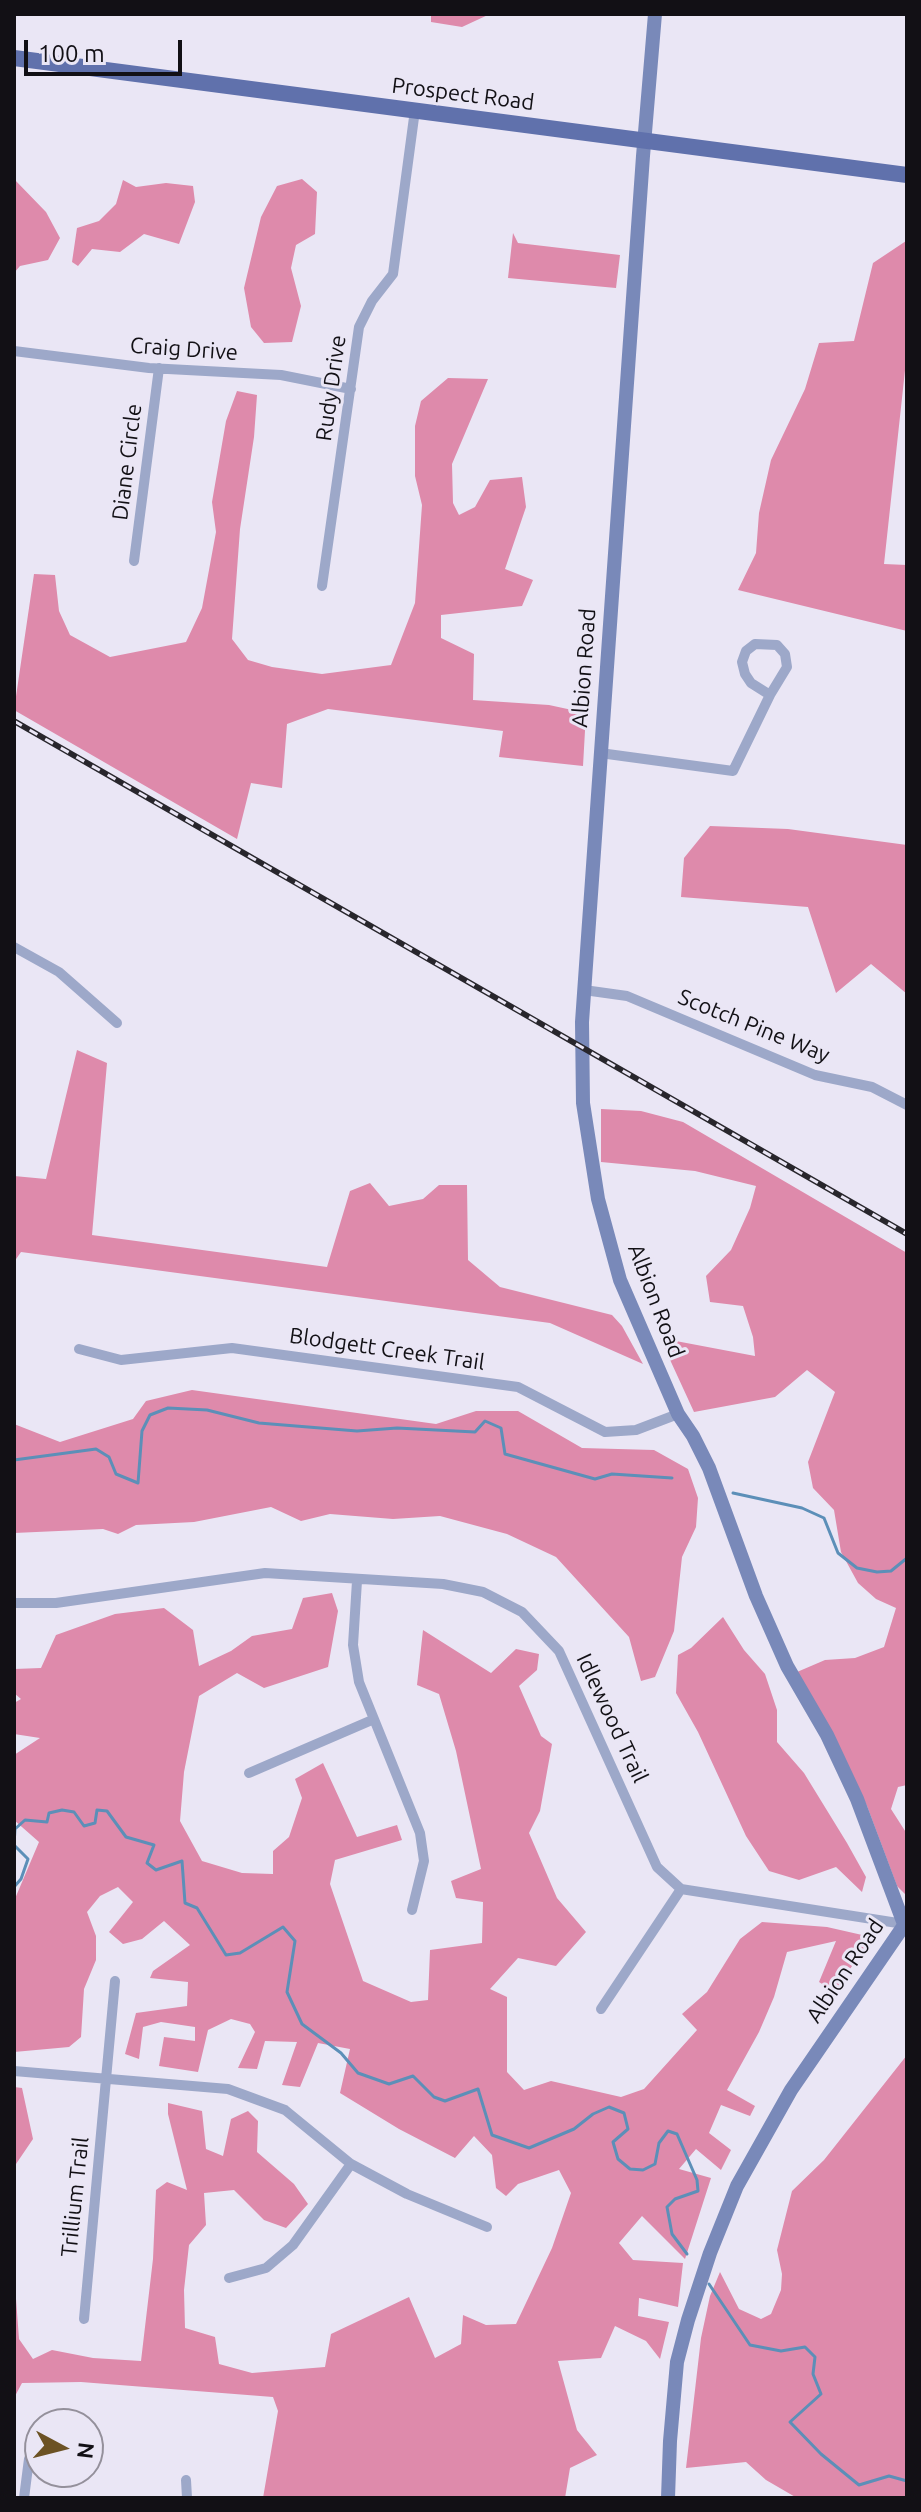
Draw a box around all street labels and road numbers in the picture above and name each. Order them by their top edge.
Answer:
street label: Prospect Road [390,72,536,116]
street label: Craig Drive [129,332,239,366]
street label: Rudy Drive [310,333,352,443]
street label: Diane Circle [107,402,147,522]
street label: Albion Road [567,607,601,729]
street label: Scotch Pine Way [674,984,834,1068]
street label: Albion Road [622,1241,690,1361]
street label: Blodgett Creek Trail [288,1322,486,1376]
street label: Idlewood Trail [571,1649,653,1787]
street label: Albion Road [801,1914,889,2028]
street label: Trillium Trail [56,2136,94,2258]

